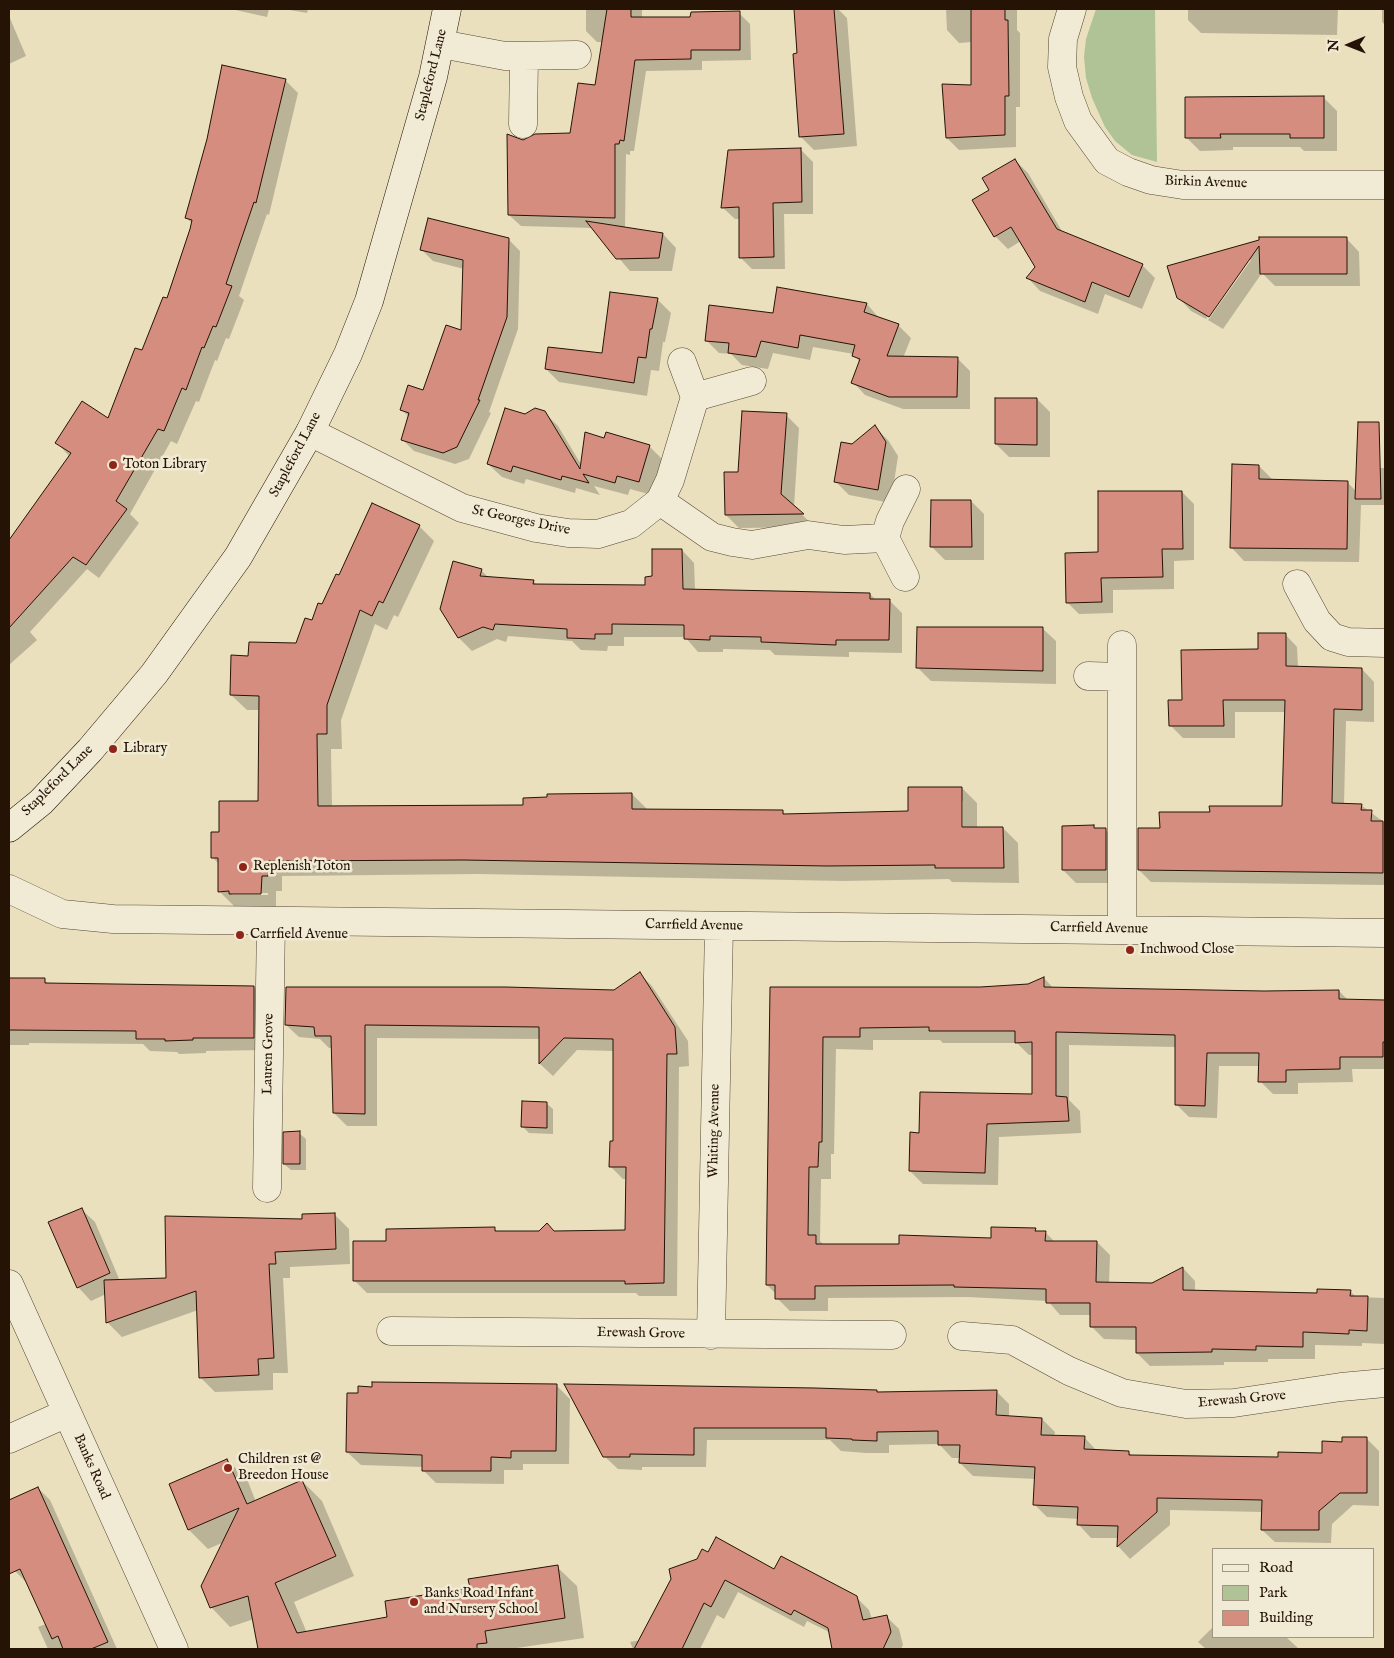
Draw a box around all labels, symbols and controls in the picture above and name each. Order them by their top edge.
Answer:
north arrow [1324,20,1374,70]
street label: Stapleford Lane [413,27,451,123]
text: N [1325,39,1343,51]
street label: Birkin Avenue [1164,173,1248,193]
street label: Stapleford Lane [267,410,325,500]
place label: Toton Library [123,457,207,473]
marker: Toton Library [107,459,119,471]
street label: St Georges Drive [470,502,572,540]
place label: Library [123,741,167,757]
street label: Stapleford Lane [19,742,97,820]
marker: Library [107,743,119,755]
place label: Replenish Toton [253,859,351,875]
marker: Replenish Toton [237,861,249,873]
street label: Carrfield Avenue [645,917,743,935]
street label: Carrfield Avenue [1050,920,1148,938]
place label: Carrfield Avenue [250,927,348,943]
marker: Carrfield Avenue [234,929,246,941]
place label: Inchwood Close [1140,942,1234,958]
marker: Inchwood Close [1124,944,1136,956]
street label: Lauren Grove [260,1013,278,1095]
street label: Whiting Avenue [706,1084,724,1178]
street label: Erewash Grove [597,1325,685,1343]
street label: Erewash Grove [1197,1388,1287,1412]
street label: Banks Road [69,1432,113,1502]
place label: Children 1st @ Breedon House [238,1452,329,1484]
marker: Children 1st @ Breedon House [222,1462,234,1474]
legend [1212,1548,1374,1638]
text: Road [1259,1558,1293,1577]
text: Park [1259,1583,1288,1602]
place label: Banks Road Infant and Nursery School [424,1586,538,1618]
marker: Banks Road Infant and Nursery School [408,1596,420,1608]
text: Building [1259,1608,1313,1627]

